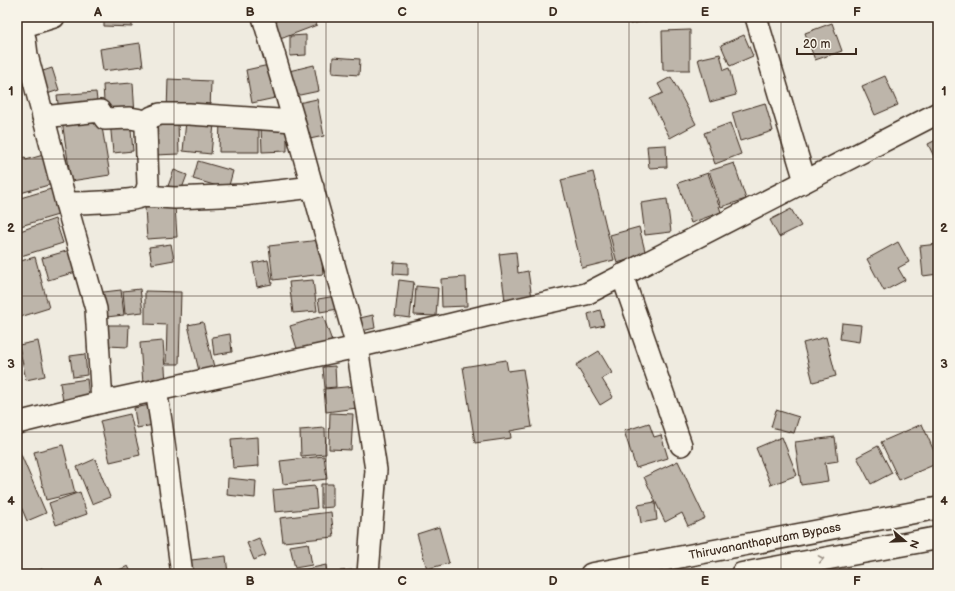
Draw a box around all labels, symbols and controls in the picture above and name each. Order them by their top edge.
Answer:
text: A [93,4,102,20]
text: B [245,4,255,20]
text: C [397,4,407,20]
text: D [548,4,558,20]
text: E [701,4,710,20]
text: F [853,4,861,20]
scale bar [797,30,856,56]
text: 20 m [803,37,830,52]
text: 1 [8,83,14,99]
text: 1 [941,83,947,99]
text: 2 [7,220,15,236]
text: 2 [940,220,948,236]
text: 3 [7,356,15,372]
text: 3 [940,356,948,372]
text: 4 [7,493,15,509]
text: 4 [940,493,948,509]
street label: Thiruvananthapuram Bypass [688,520,842,563]
north arrow [885,521,925,561]
text: N [906,538,921,550]
one-way arrow [818,556,825,564]
text: A [93,573,102,589]
text: B [245,573,255,589]
text: C [397,573,407,589]
text: D [548,573,558,589]
text: E [701,573,710,589]
text: F [853,573,861,589]

